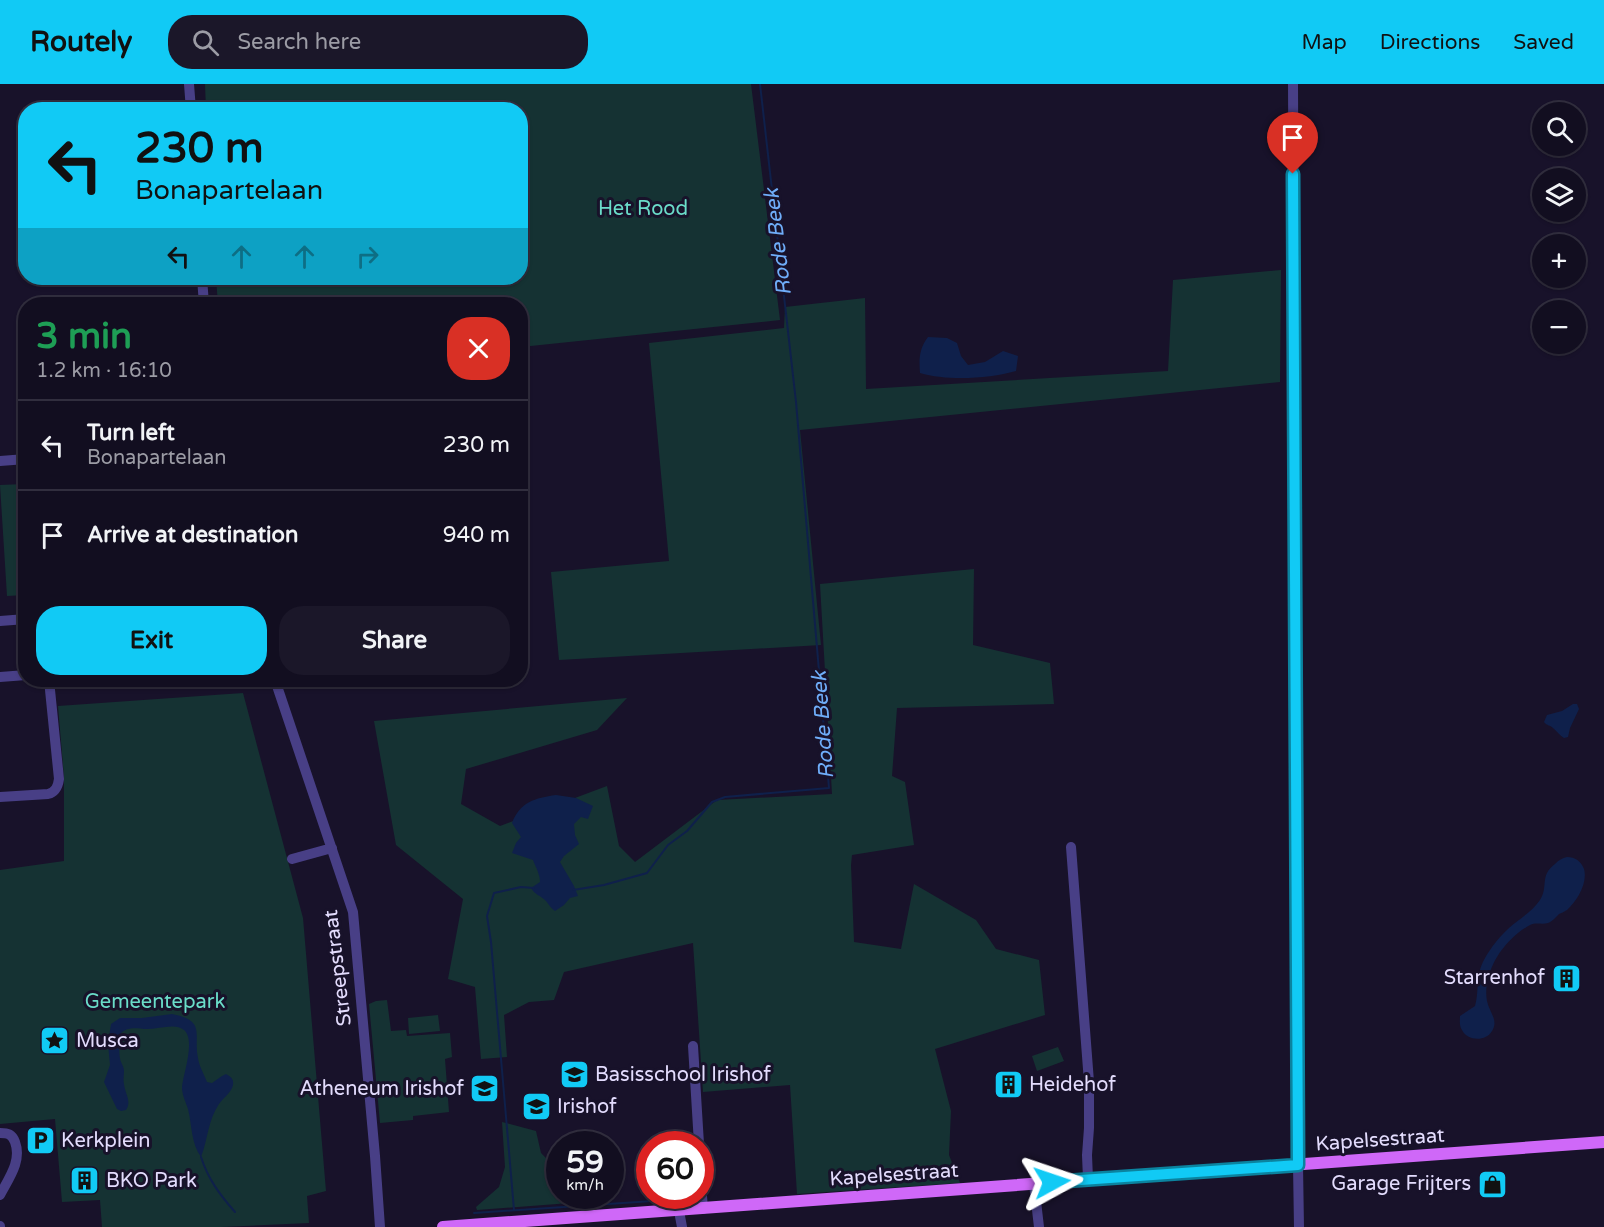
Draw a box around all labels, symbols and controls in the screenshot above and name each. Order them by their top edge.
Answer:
search box [168,15,588,69]
text: Routely [30,25,132,59]
icon: search [189,26,222,59]
text: Search here [237,29,361,55]
text: Map [1301,30,1347,55]
text: Directions [1380,30,1480,55]
text: Saved [1513,30,1574,55]
map controls [1532,102,1586,354]
button: search [1532,102,1586,156]
pin [1267,112,1318,174]
icon: arrive [1276,121,1309,154]
text: 230 m [135,123,264,174]
icon: left [36,126,114,204]
button: layers [1532,168,1586,222]
text: Bonapartelaan [135,174,323,207]
water label: Rode Beek [759,185,797,297]
park label: Het Rood [598,197,688,221]
button: + [1532,234,1586,288]
icon: left [162,240,195,273]
icon: ahead [225,240,258,273]
icon: ahead [288,240,321,273]
icon: right [351,240,384,273]
button: − [1532,300,1586,354]
text: 3 min [36,315,132,358]
button: close [447,317,510,380]
text: 1.2 km · 16:10 [36,359,172,383]
text: Turn left [87,420,175,446]
icon: left [36,429,69,462]
text: 230 m [443,432,510,458]
text: Bonapartelaan [87,446,226,470]
icon: arrive [36,519,69,552]
text: Arrive at destination [87,522,298,548]
text: 940 m [443,522,510,548]
button: Exit [36,606,267,675]
button: Share [279,606,510,675]
water label: Rode Beek [807,669,839,780]
street label: Streepstraat [319,908,357,1027]
building icon: Starrenhof [1550,962,1582,994]
place label: Starrenhof [1444,966,1545,990]
park label: Gemeentepark [85,990,225,1014]
place icon: Musca [39,1025,71,1057]
place label: Musca [76,1029,139,1053]
school or university icon: Basisschool Irishof [558,1059,590,1091]
place label: Basisschool Irishof [595,1063,771,1087]
building icon: Heidehof [992,1069,1024,1101]
school or university icon: Atheneum Irishof [469,1073,501,1105]
place label: Heidehof [1029,1073,1116,1097]
place label: Atheneum Irishof [300,1077,464,1101]
school or university icon: Irishof [520,1091,552,1123]
place label: Irishof [557,1095,617,1119]
street label: Kapelsestraat [1315,1123,1446,1156]
parking icon: Kerkplein [24,1125,56,1157]
place label: Kerkplein [61,1129,150,1153]
speed limit sign: 60 [636,1131,714,1209]
text: 59 [566,1144,604,1181]
position arrow [1020,1150,1084,1214]
street label: Kapelsestraat [829,1158,960,1191]
building icon: BKO Park [69,1165,101,1197]
shop icon: Garage Frijters [1476,1168,1508,1200]
place label: BKO Park [106,1169,197,1193]
place label: Garage Frijters [1331,1172,1471,1196]
text: km/h [566,1176,604,1194]

